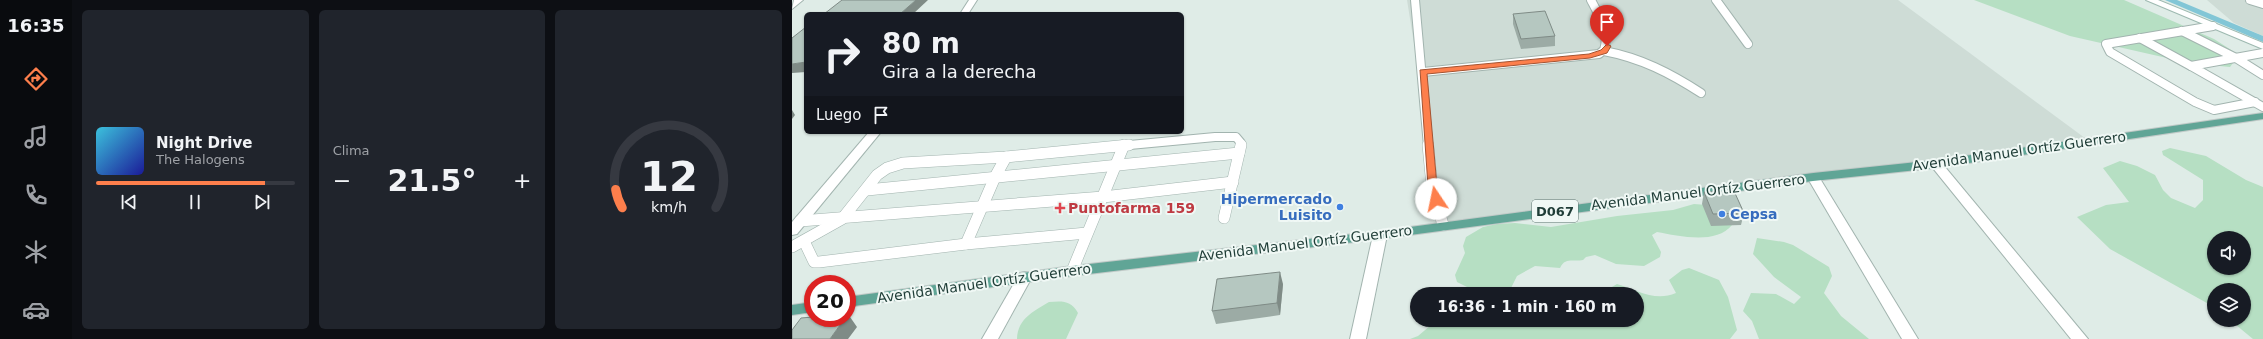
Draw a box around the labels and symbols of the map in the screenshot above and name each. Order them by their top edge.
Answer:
pin [1590,5,1624,46]
street label: Avenida Manuel Ortíz Guerrero [1911,128,2127,174]
street label: Avenida Manuel Ortíz Guerrero [1590,171,1806,213]
position arrow [1415,178,1457,220]
place label: Hipermercado Luisito [1221,191,1332,223]
place label: Puntofarma 159 [1068,200,1195,216]
road number: D067 [1532,200,1578,222]
marker: Hipermercado Luisito [1335,202,1345,212]
marker: Puntofarma 159 [1055,203,1065,213]
place label: Cepsa [1730,206,1778,222]
marker: Cepsa [1717,209,1727,219]
street label: Avenida Manuel Ortíz Guerrero [1197,222,1413,264]
street label: Avenida Manuel Ortíz Guerrero [876,260,1092,306]
speed limit sign: 20 [804,275,856,327]

